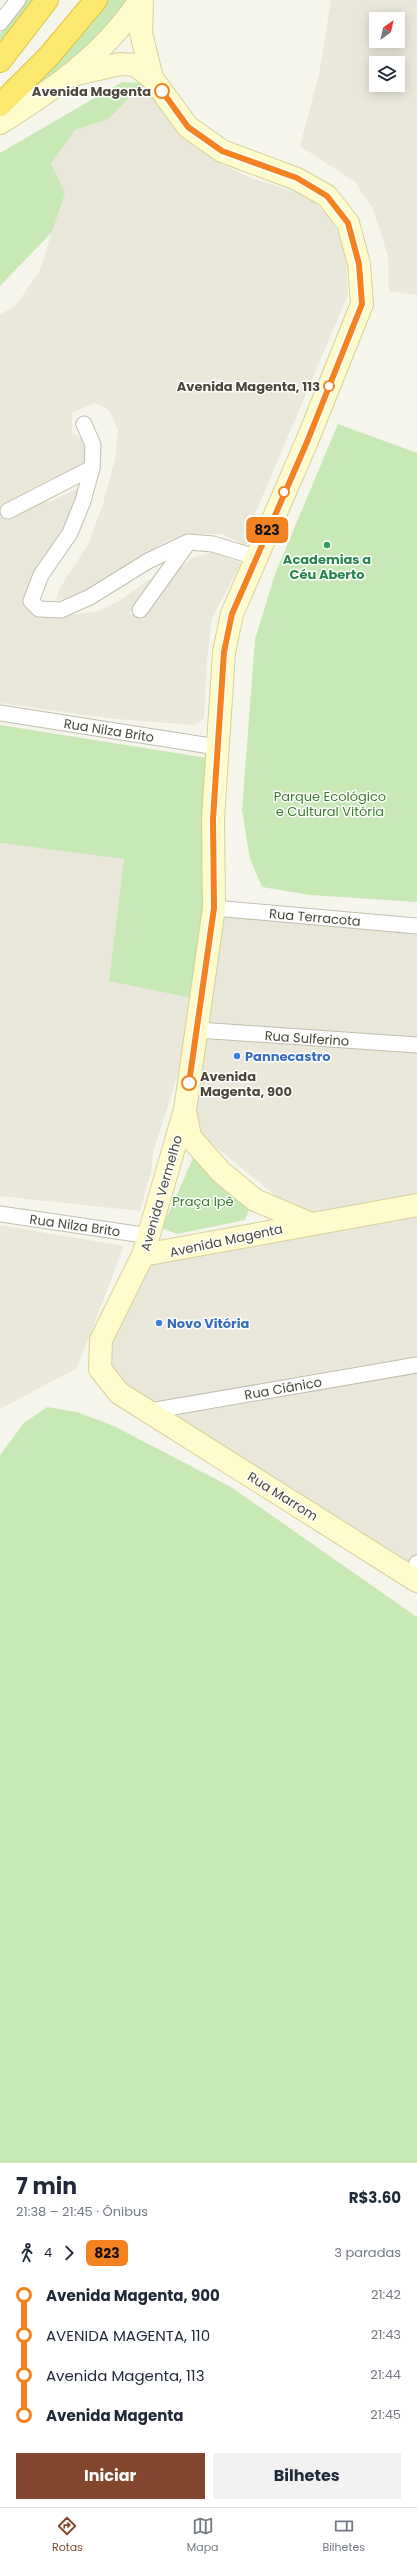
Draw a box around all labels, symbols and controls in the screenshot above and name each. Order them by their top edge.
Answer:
north arrow [369,12,405,48]
map controls [369,12,405,92]
button: layers [369,56,405,92]
place label: Avenida Magenta [32,82,151,101]
marker: Avenida Magenta [154,83,170,99]
place label: Avenida Magenta, 113 [177,377,320,396]
marker: Avenida Magenta, 113 [323,380,335,392]
unlabelled marker [278,486,290,498]
line badge: 823 [244,517,290,543]
text: 823 [254,520,280,540]
marker: Academias a Céu Aberto [322,540,332,550]
place label: Academias a Céu Aberto [283,550,371,584]
street label: Rua Nilza Brito [62,714,155,747]
park label: Parque Ecológico e Cultural Vitória [274,787,386,821]
street label: Rua Terracota [268,904,362,931]
street label: Rua Sulferino [264,1026,350,1051]
place label: Pannecastro [245,1047,331,1066]
marker: Pannecastro [232,1051,242,1061]
place label: Avenida Magenta, 900 [200,1067,292,1101]
marker: Avenida Magenta, 900 [181,1075,197,1091]
street label: Avenida Vermelho [136,1133,187,1253]
park label: Praça Ipê [172,1192,234,1211]
street label: Rua Nilza Brito [28,1210,121,1241]
street label: Avenida Magenta [168,1219,284,1262]
place label: Novo Vitória [167,1314,250,1333]
marker: Novo Vitória [154,1318,164,1328]
street label: Rua Ciânico [243,1372,323,1405]
street label: Rua Marrom [244,1467,322,1526]
text: 7 min [16,2171,77,2202]
text: R$3.60 [349,2187,401,2208]
text: 21:38 – 21:45 · Ônibus [16,2202,148,2221]
icon: walk [16,2242,38,2264]
icon: forward [58,2242,80,2264]
text: 4 [44,2243,52,2262]
text: 823 [94,2243,120,2263]
text: 3 paradas [334,2243,401,2262]
text: Avenida Magenta, 900 [46,2285,220,2306]
text: 21:42 [371,2285,401,2304]
text: AVENIDA MAGENTA, 110 [46,2325,210,2346]
text: 21:43 [371,2325,401,2344]
text: Avenida Magenta, 113 [46,2365,205,2386]
text: 21:44 [370,2365,401,2384]
text: Avenida Magenta [46,2405,184,2426]
text: 21:45 [370,2405,401,2424]
button: Iniciar [16,2453,205,2499]
button: Bilhetes [213,2453,401,2499]
tab: Rotas [52,2515,83,2556]
tab: Mapa [187,2515,219,2556]
tab: Bilhetes [322,2515,365,2556]

